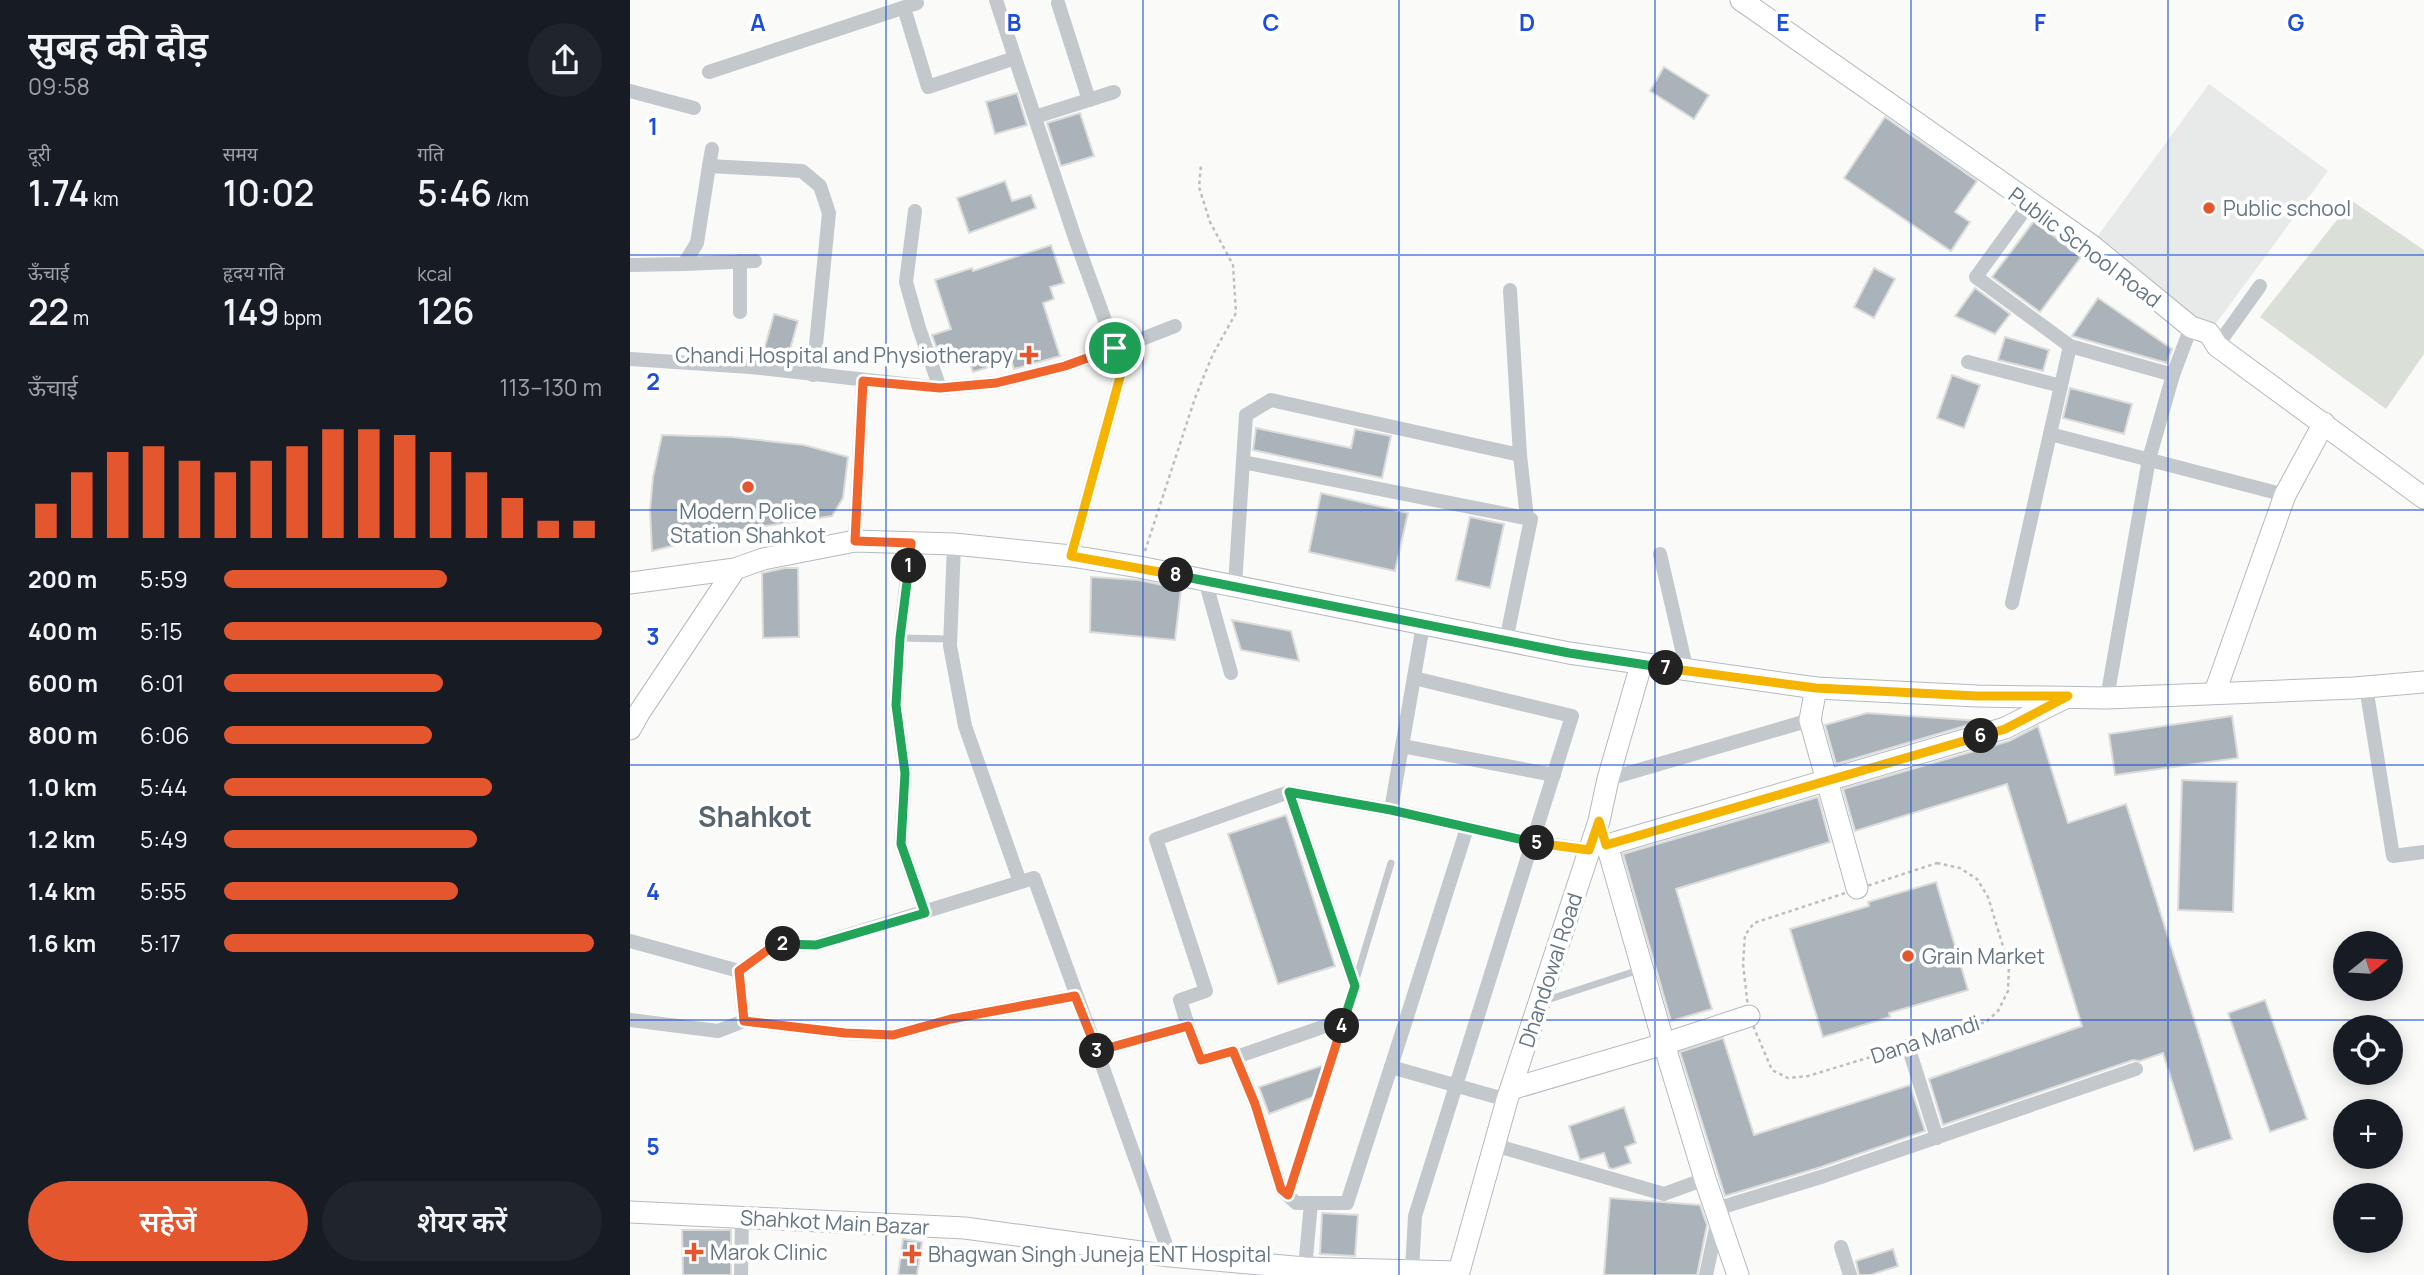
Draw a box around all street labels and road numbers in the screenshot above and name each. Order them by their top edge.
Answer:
street label: Public School Road [2003,180,2167,314]
street label: Dhandowal Road [1512,889,1588,1051]
street label: Dana Mandi [1867,1008,1983,1070]
street label: Shahkot Main Bazar [739,1203,931,1241]

